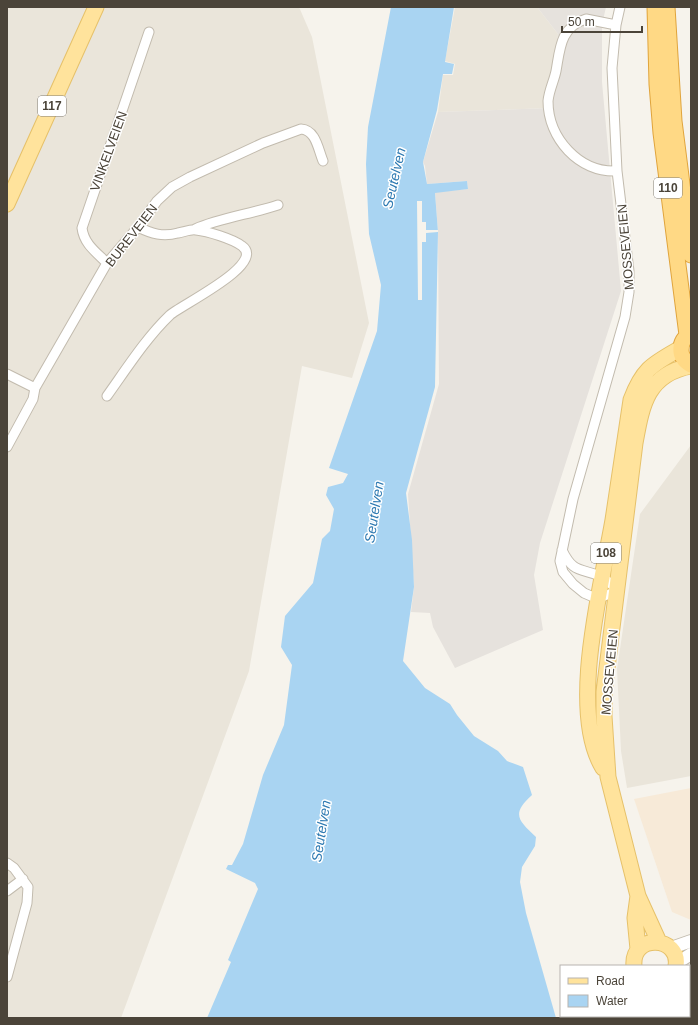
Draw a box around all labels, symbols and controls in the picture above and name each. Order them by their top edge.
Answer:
scale bar [562,8,642,34]
text: 50 m [568,15,595,29]
road number: 117 [38,96,66,116]
street label: VINKELVEIEN [87,109,130,193]
water label: Seutelven [379,146,409,210]
road number: 110 [654,178,682,198]
street label: BUREVEIEN [102,201,160,270]
street label: MOSSEVEIEN [614,203,637,290]
water label: Seutelven [361,480,387,544]
road number: 108 [591,543,621,563]
street label: MOSSEVEIEN [598,629,621,716]
water label: Seutelven [308,799,334,863]
legend [560,965,690,1017]
text: Road [596,974,625,988]
text: Water [596,994,628,1008]

